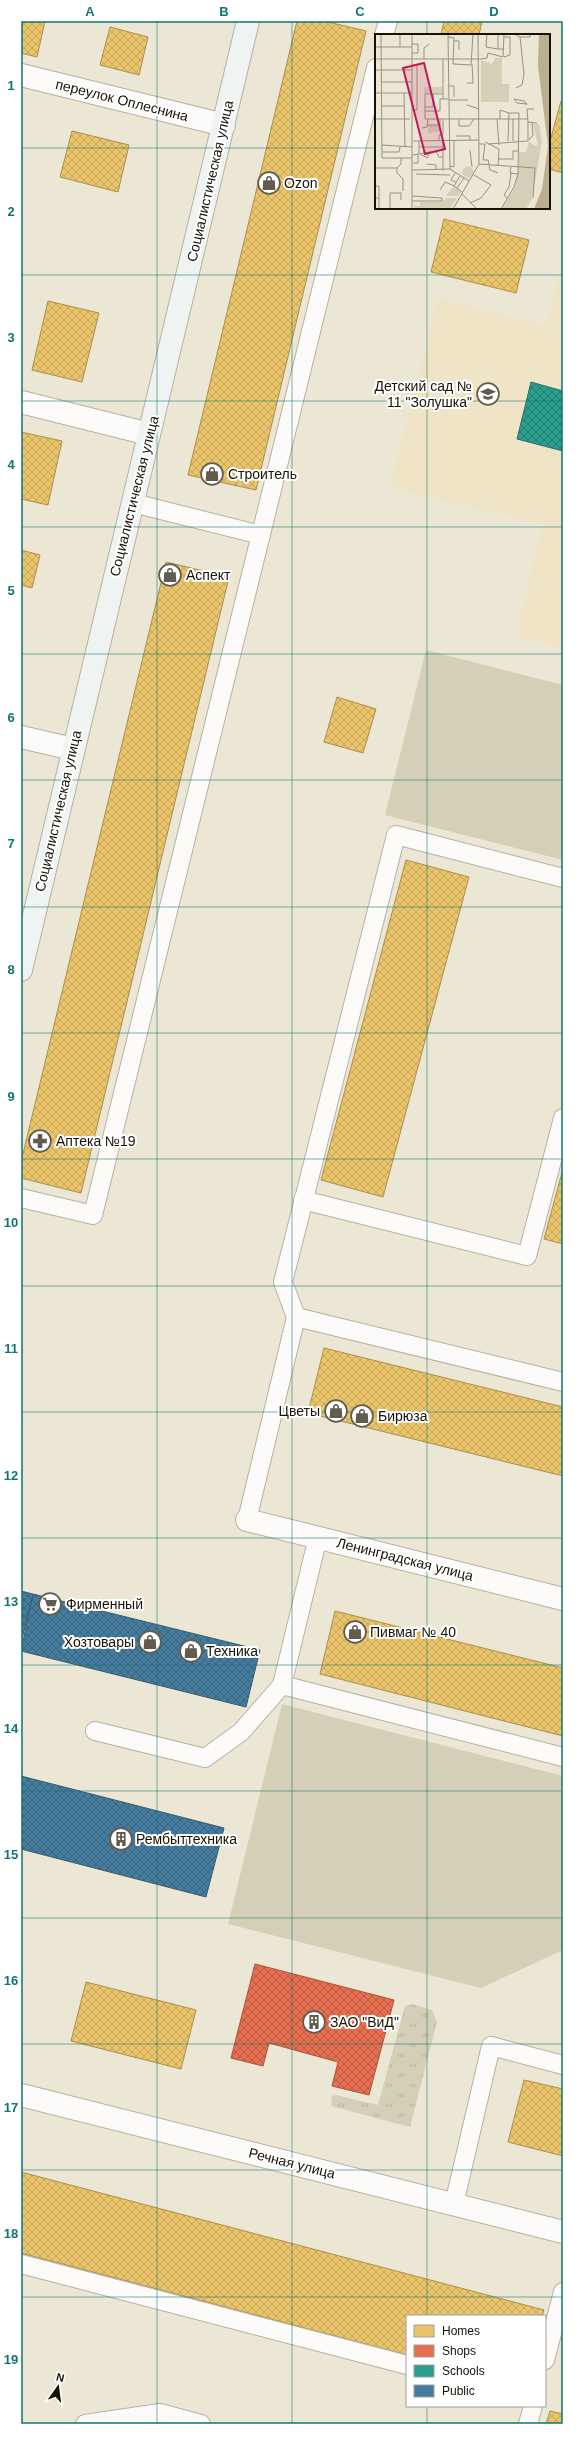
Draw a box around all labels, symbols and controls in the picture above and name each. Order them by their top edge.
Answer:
text: A [85,4,95,19]
text: B [219,4,229,19]
text: C [355,4,365,19]
text: D [489,4,499,19]
inset map [375,34,550,209]
street label: переулок Оплеснина [54,76,190,124]
text: 1 [7,78,15,93]
street label: Социалистическая улица [184,99,236,263]
shop icon: Ozon [256,170,282,196]
place label: Ozon [284,175,317,191]
text: 2 [7,204,15,219]
text: 3 [7,330,15,345]
place label: Детский сад № 11 "Золушка" [374,378,472,410]
school or university icon: Детский сад № 11 "Золушка" [475,381,501,407]
street label: Социалистическая улица [106,414,162,578]
text: 4 [7,457,15,472]
shop icon: Строитель [199,461,225,487]
place label: Строитель [228,466,297,482]
shop icon: Аспект [157,562,183,588]
place label: Аспект [186,567,231,583]
text: 5 [7,583,15,598]
text: 6 [7,710,15,725]
street label: Социалистическая улица [32,729,84,893]
text: 7 [7,836,15,851]
text: 8 [7,962,15,977]
text: 9 [7,1089,15,1104]
pharmacy icon: Аптека №19 [27,1128,53,1154]
place label: Аптека №19 [56,1133,136,1149]
text: 10 [4,1215,18,1230]
text: 11 [4,1341,18,1356]
shop icon: Цветы [323,1398,349,1424]
place label: Цветы [279,1403,320,1419]
shop icon: Бирюза [349,1403,375,1429]
place label: Бирюза [378,1408,428,1424]
text: 12 [4,1468,18,1483]
street label: Ленинградская улица [335,1534,475,1584]
supermarket icon: Фирменный [37,1591,63,1617]
text: 13 [4,1594,18,1609]
place label: Фирменный [66,1596,143,1612]
shop icon: Пивмаг № 40 [342,1619,368,1645]
place label: Пивмаг № 40 [370,1624,456,1640]
shop icon: Хозтовары [137,1629,163,1655]
place label: Хозтовары [64,1634,134,1650]
shop icon: Техника [178,1638,204,1664]
place label: Техника [206,1643,258,1659]
text: 14 [4,1721,19,1736]
building icon: Рембыттехника [108,1826,134,1852]
place label: Рембыттехника [136,1831,237,1847]
text: 15 [4,1847,18,1862]
text: 16 [4,1973,18,1988]
building icon: ЗАО "ВиД" [301,2009,327,2035]
place label: ЗАО "ВиД" [330,2014,399,2030]
text: 17 [4,2100,18,2115]
street label: Речная улица [247,2144,337,2182]
text: 18 [4,2226,18,2241]
legend [406,2315,546,2407]
text: Homes [442,2324,480,2338]
text: Shops [442,2344,476,2358]
text: 19 [4,2352,18,2367]
text: Schools [442,2364,485,2378]
north arrow [38,2367,78,2407]
text: N [55,2371,66,2384]
text: Public [442,2384,475,2398]

